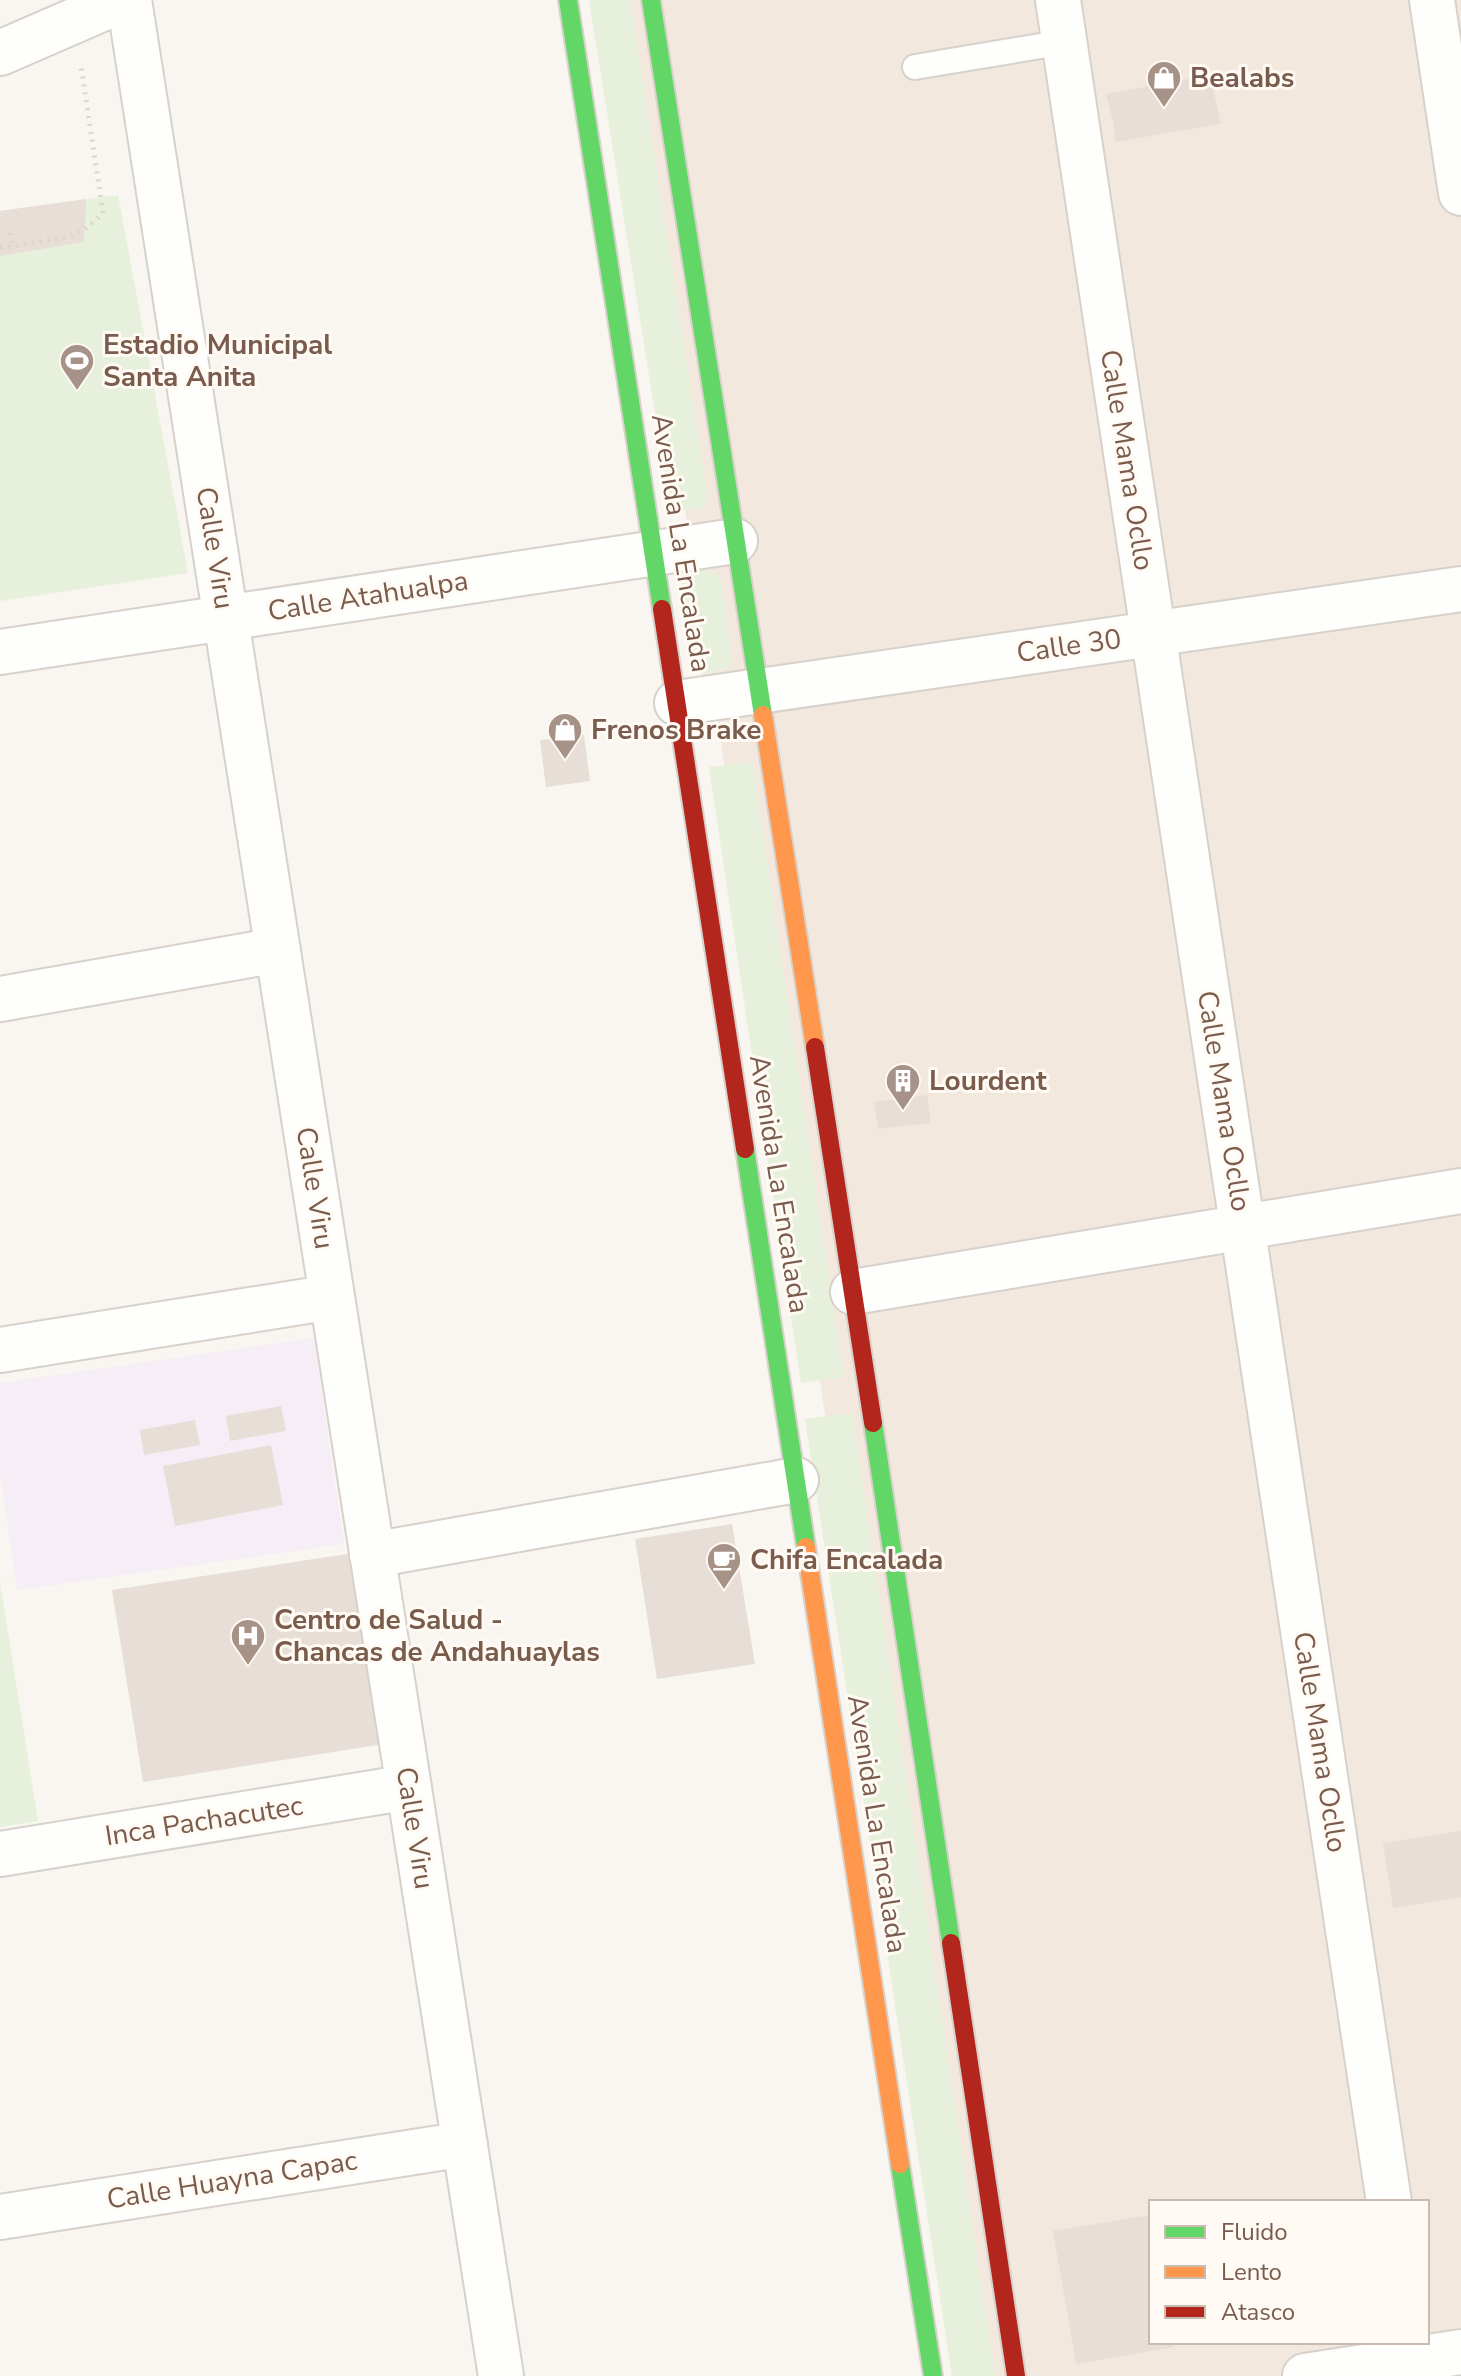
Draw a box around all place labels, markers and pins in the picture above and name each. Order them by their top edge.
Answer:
shop icon: Bealabs [1145,59,1183,109]
place label: Bealabs [1190,59,1294,97]
place label: Estadio Municipal Santa Anita [103,326,332,396]
sports icon: Estadio Municipal Santa Anita [58,342,96,392]
shop icon: Frenos Brake [546,711,584,761]
place label: Frenos Brake [591,711,761,749]
building icon: Lourdent [884,1062,922,1112]
place label: Lourdent [929,1062,1047,1100]
cafe icon: Chifa Encalada [705,1541,743,1591]
place label: Chifa Encalada [750,1541,943,1579]
place label: Centro de Salud - Chancas de Andahuaylas [274,1601,600,1671]
hospital icon: Centro de Salud - Chancas de Andahuaylas [229,1617,267,1667]

